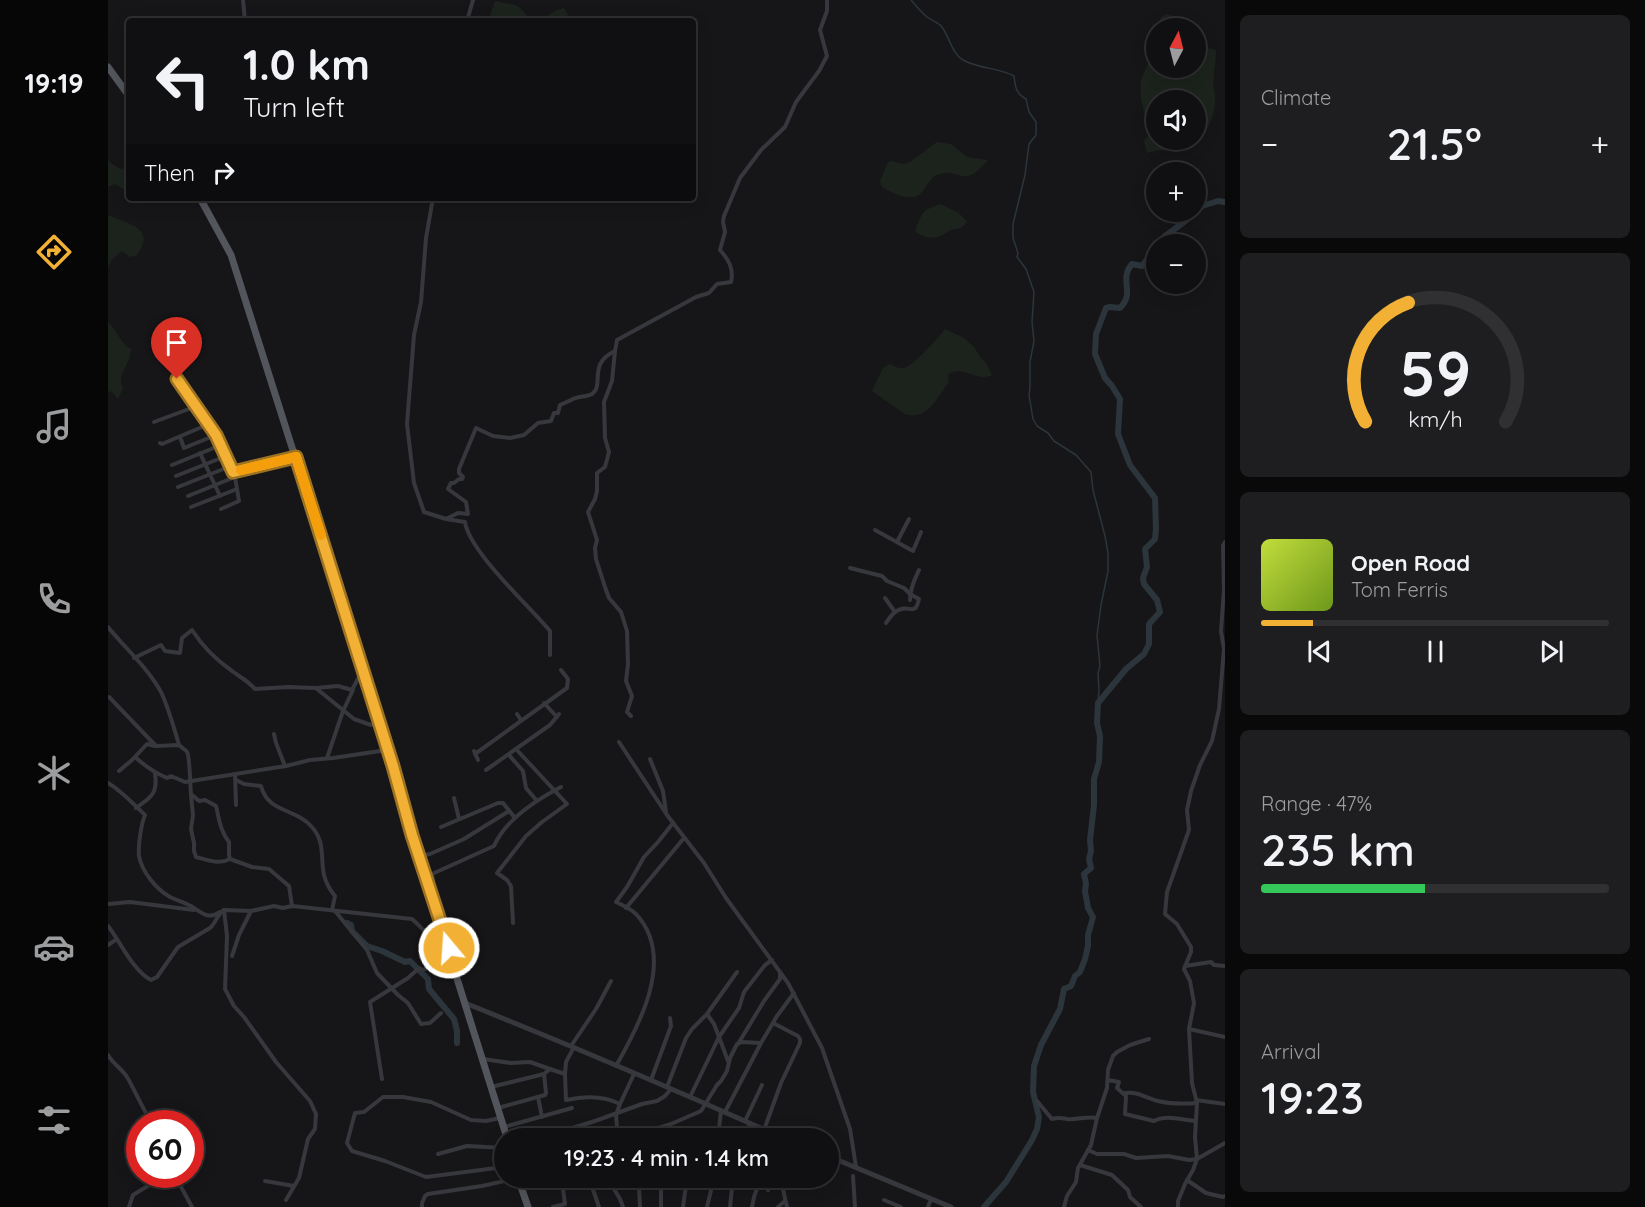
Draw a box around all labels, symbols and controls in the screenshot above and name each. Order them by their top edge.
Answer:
north arrow [1146,18,1206,78]
map controls [1146,18,1206,294]
text: 1.0 km [243,38,370,91]
icon: left [144,42,222,120]
text: 19:19 [24,66,84,100]
text: Climate [1261,85,1331,110]
text: Turn left [243,90,345,124]
button: sound [1146,90,1206,150]
text: 21.5° [1387,115,1482,171]
text: − [1261,123,1278,164]
text: + [1590,123,1609,164]
icon: right [207,156,240,189]
text: Then [144,159,195,187]
button: + [1146,162,1206,222]
icon: directions [33,231,75,273]
button: − [1146,234,1206,294]
pin [151,317,202,379]
icon: arrive [160,326,193,359]
text: 59 [1399,334,1471,412]
icon: music [33,405,75,447]
text: km/h [1408,407,1462,433]
text: Open Road [1351,549,1470,577]
text: Tom Ferris [1351,577,1448,602]
icon: phone [33,578,75,620]
icon: previous [1303,635,1336,668]
icon: pause [1419,635,1452,668]
icon: next [1535,635,1568,668]
icon: climate [33,752,75,794]
text: Range · 47% [1261,791,1372,816]
text: 235 km [1261,821,1415,877]
position arrow [417,916,481,980]
icon: car [33,926,75,968]
text: Arrival [1261,1039,1321,1064]
text: 19:23 [1261,1069,1364,1125]
icon: filters [33,1099,75,1141]
speed limit sign: 60 [126,1110,204,1188]
text: 19:23 · 4 min · 1.4 km [564,1144,769,1172]

